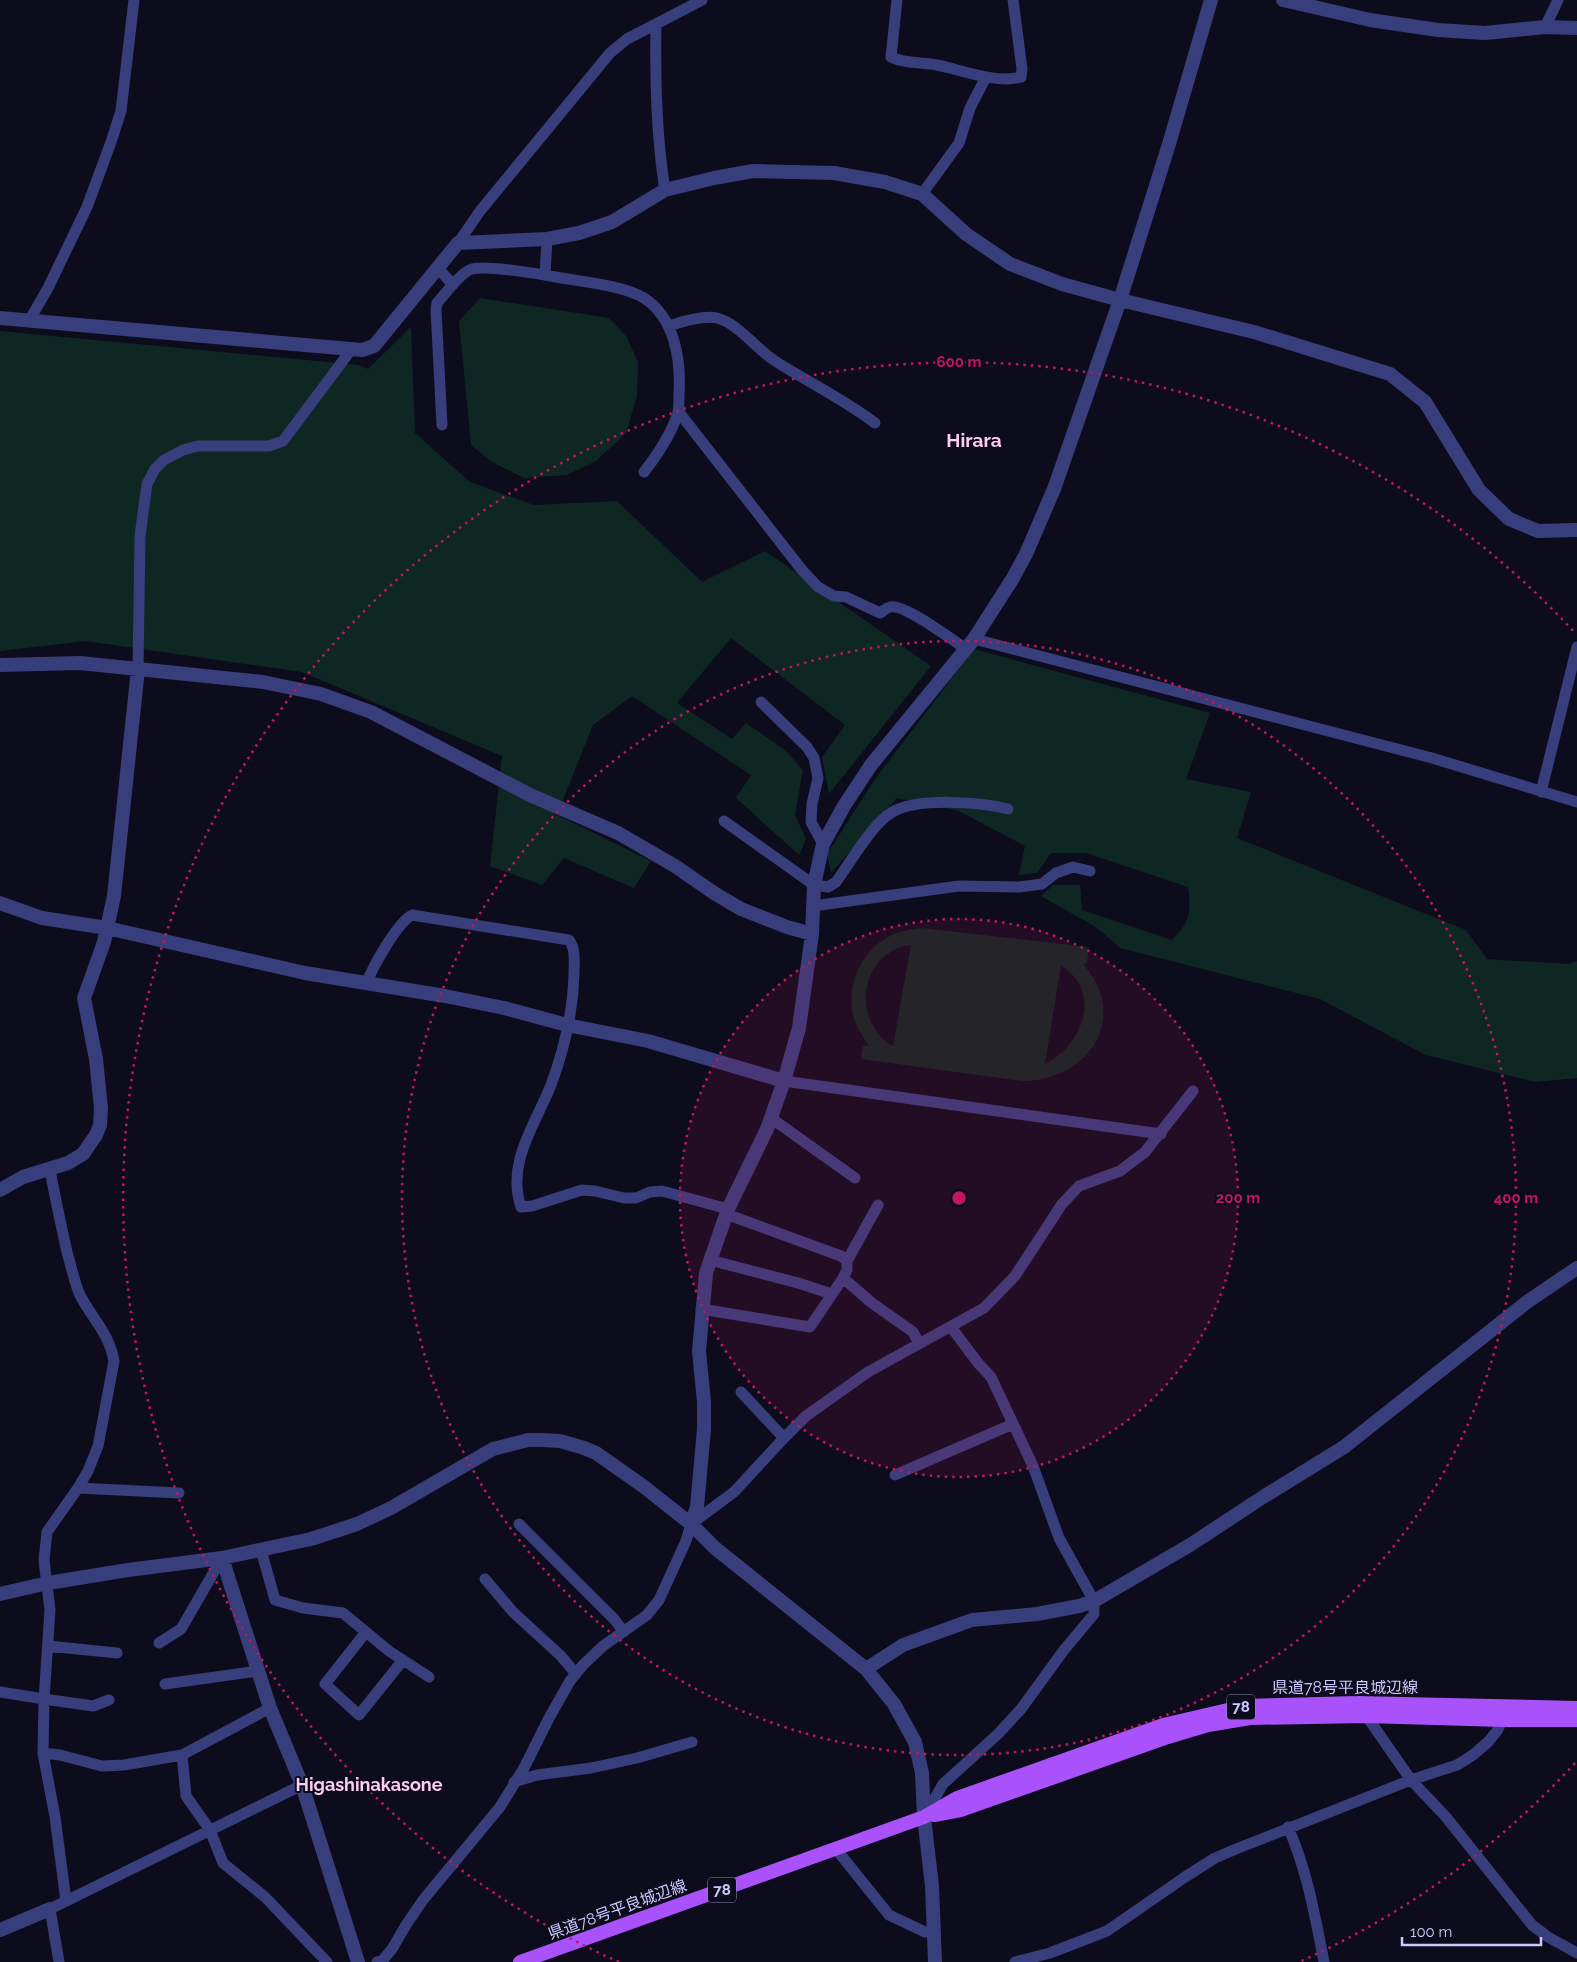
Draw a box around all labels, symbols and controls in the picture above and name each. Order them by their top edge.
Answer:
text: 600 m [936,353,982,371]
district label: Hirara [946,429,1002,451]
centre of rings [950,1189,968,1207]
text: 200 m [1216,1189,1260,1207]
text: 400 m [1494,1189,1538,1207]
street label: 県道78号平良城辺線 [1272,1678,1418,1697]
road number: 78 [1227,1694,1255,1720]
district label: Higashinakasone [295,1774,443,1795]
street label: 県道78号平良城辺線 [545,1876,689,1943]
road number: 78 [708,1878,736,1902]
scale bar [1402,1914,1541,1946]
text: 100 m [1410,1923,1452,1941]

